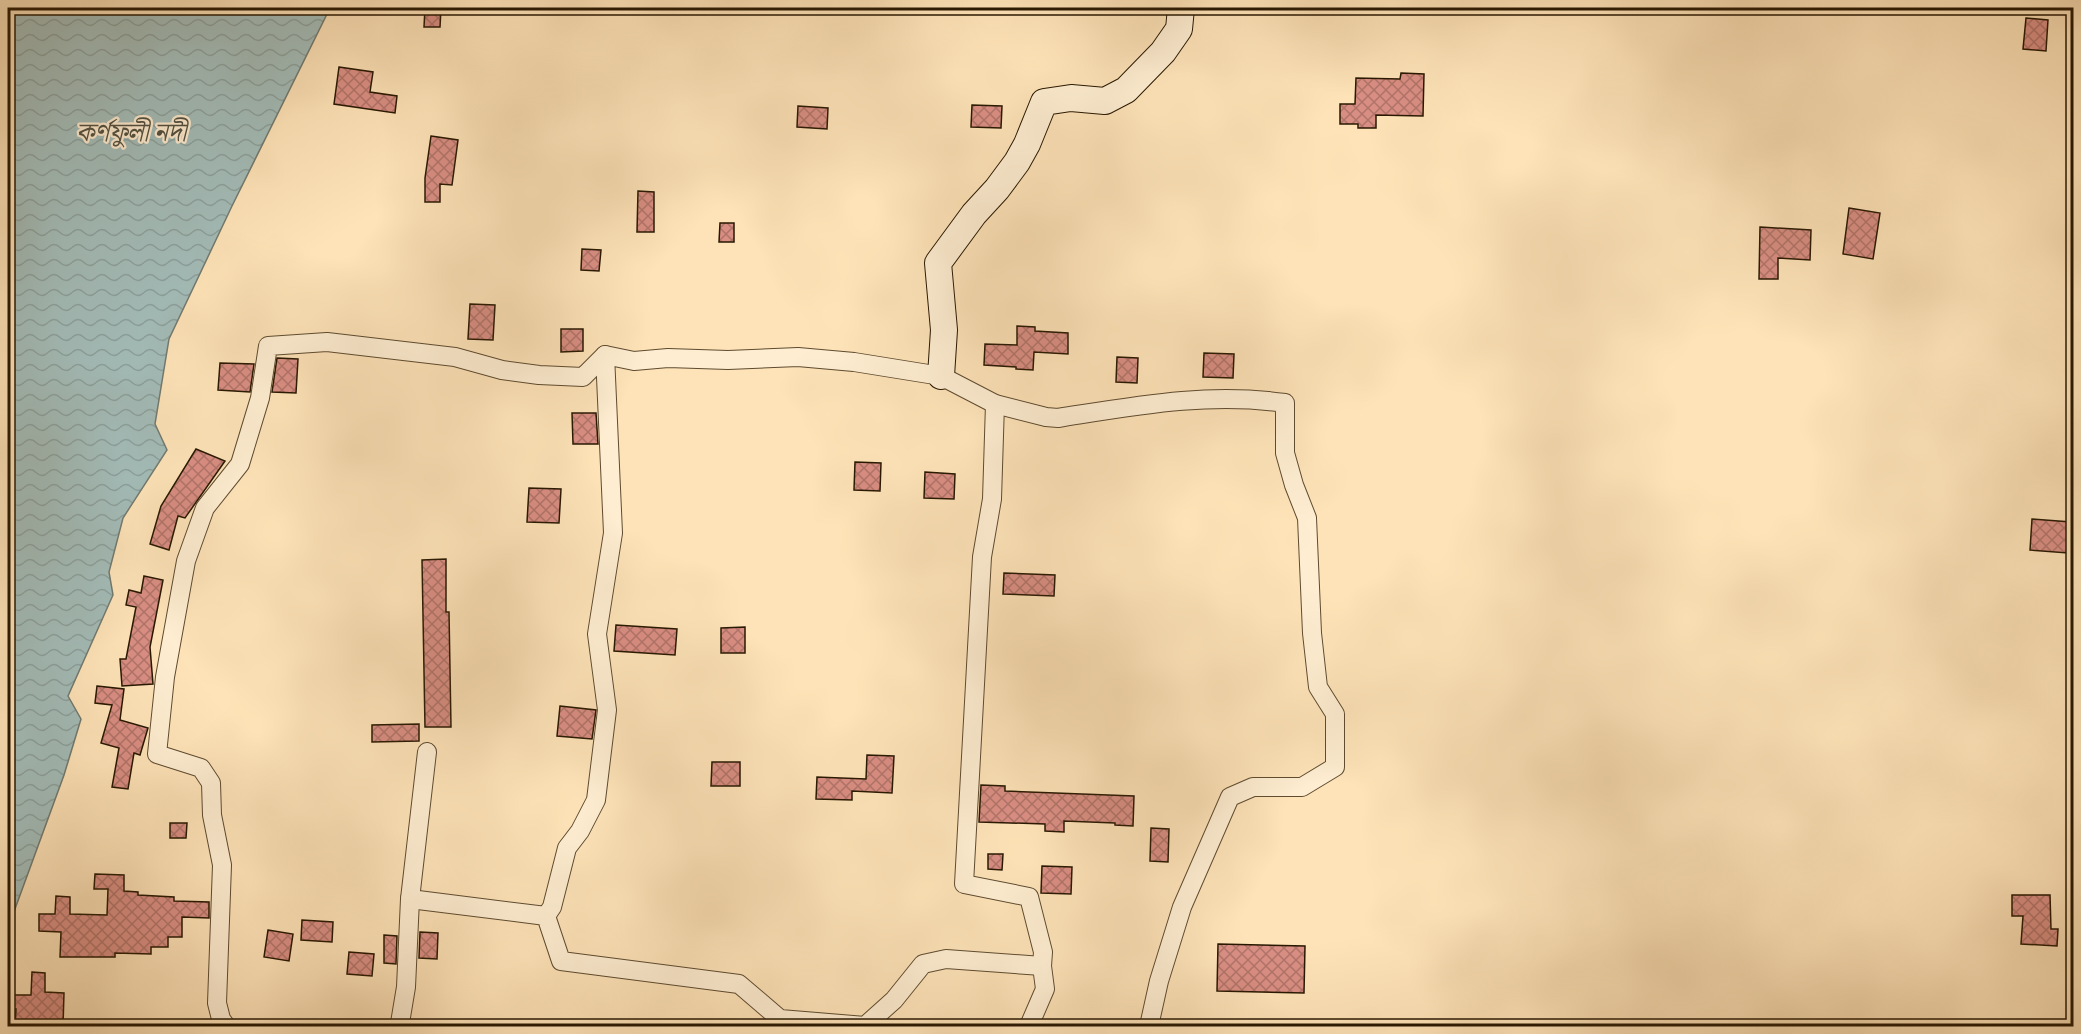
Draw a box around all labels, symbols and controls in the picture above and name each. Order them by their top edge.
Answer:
water label: কর্ণফুলী নদী [76,117,189,150]

